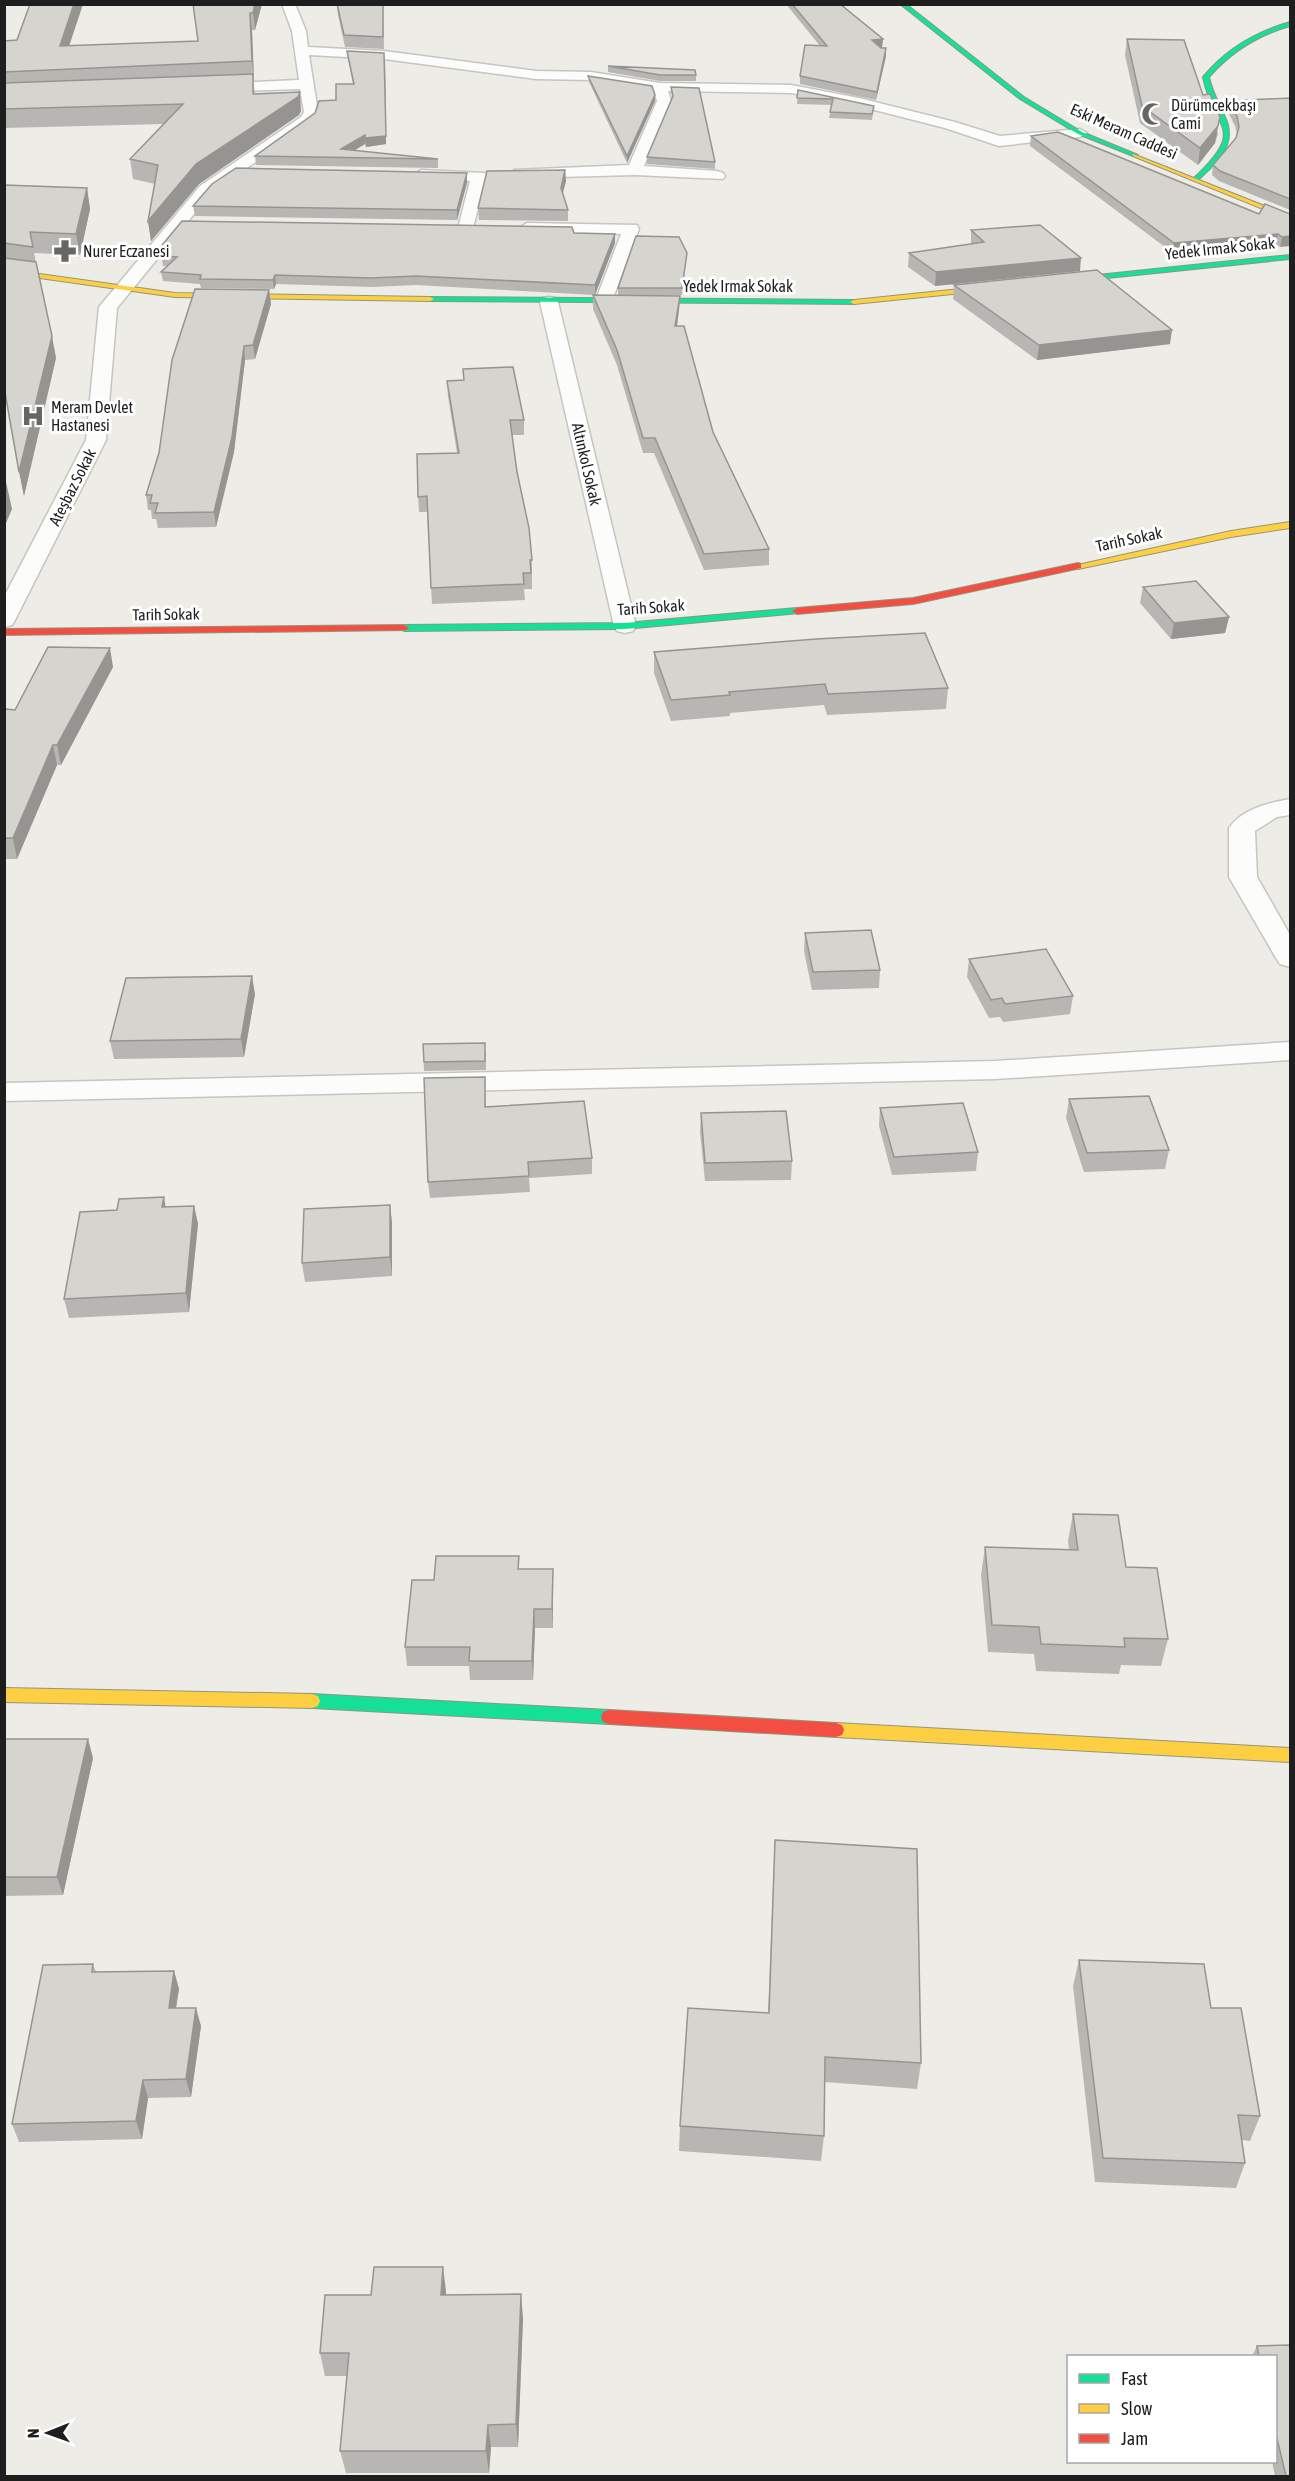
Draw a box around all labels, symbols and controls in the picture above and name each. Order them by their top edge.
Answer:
place label: Dürümcekbaşı Cami [1171,96,1256,132]
street label: Eski Meram Caddesi [1068,99,1180,163]
mosque icon: Dürümcekbaşı Cami [1140,101,1166,127]
street label: Yedek Irmak Sokak [1164,233,1276,263]
pharmacy icon: Nurer Eczanesi [52,238,78,264]
place label: Nurer Eczanesi [83,242,169,260]
street label: Yedek Irmak Sokak [683,277,793,295]
place label: Meram Devlet Hastanesi [51,398,134,434]
hospital icon: Meram Devlet Hastanesi [20,403,46,429]
street label: Altınkol Sokak [569,421,605,507]
street label: Ateşbaz Sokak [45,446,100,529]
street label: Tarih Sokak [1094,523,1164,555]
street label: Tarih Sokak [617,596,685,618]
street label: Tarih Sokak [132,604,200,624]
legend [1067,2355,1277,2463]
text: Fast [1121,2368,1148,2389]
text: Slow [1121,2398,1152,2419]
north arrow [18,2403,78,2463]
text: N [24,2428,42,2438]
text: Jam [1121,2428,1148,2449]

